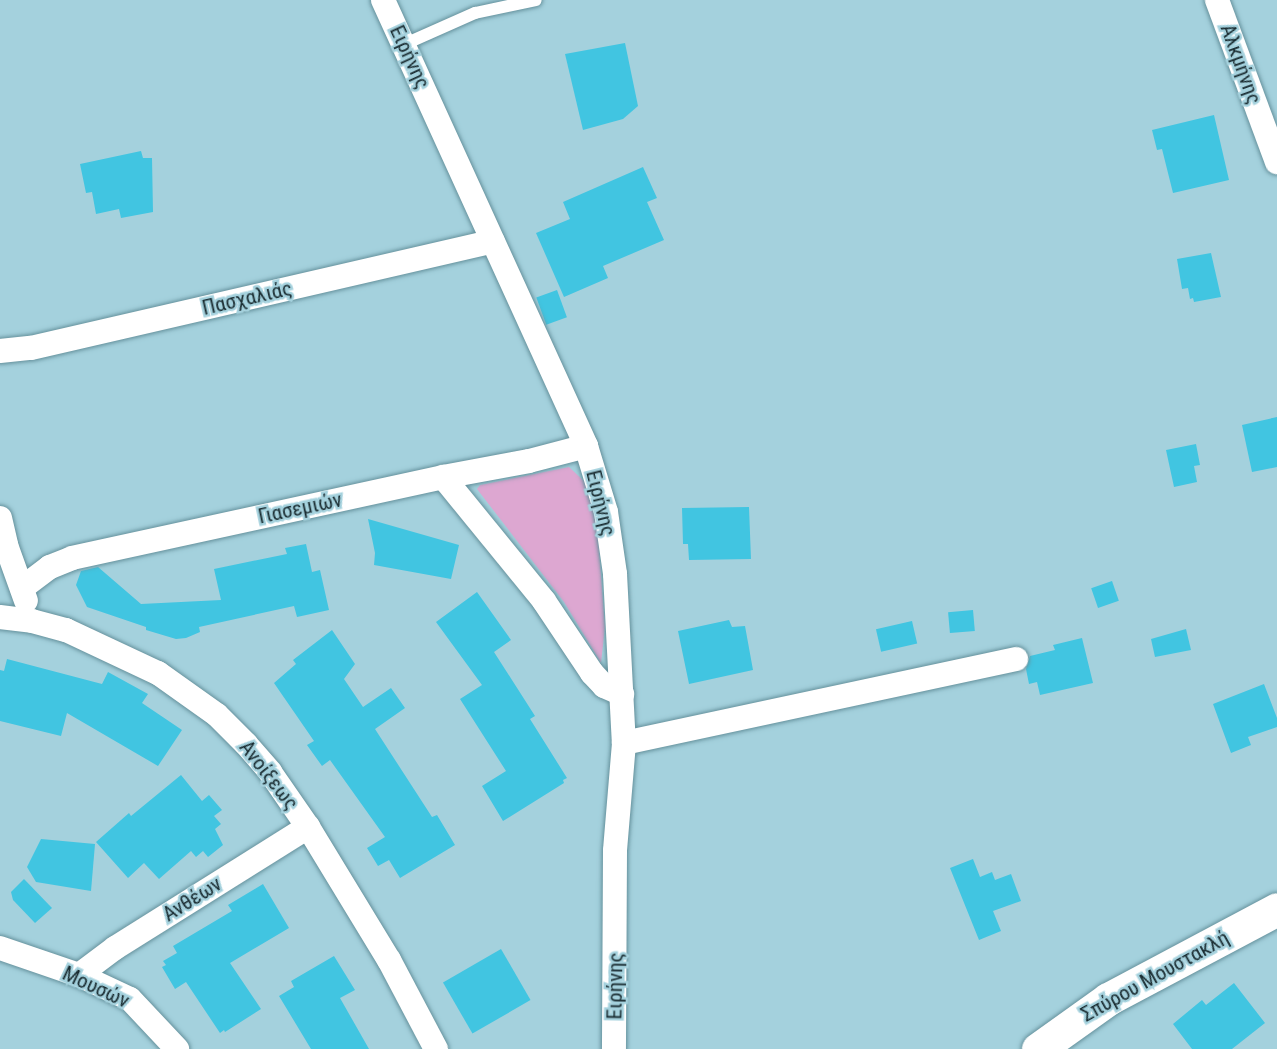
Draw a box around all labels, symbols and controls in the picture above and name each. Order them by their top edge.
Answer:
street label: Ειρήνης [384,21,436,93]
street label: Αλκμήνης [1215,21,1267,107]
street label: Πασχαλιάς [200,275,294,321]
street label: Ειρήνης [581,467,621,539]
street label: Γιασεμιών [256,487,344,529]
street label: Ανοίξεως [234,735,304,815]
street label: Ανθέων [158,871,226,927]
street label: Σπύρου Μουστακλή [1077,925,1233,1027]
street label: Ειρήνης [602,952,628,1020]
street label: Μουσών [59,961,133,1013]

